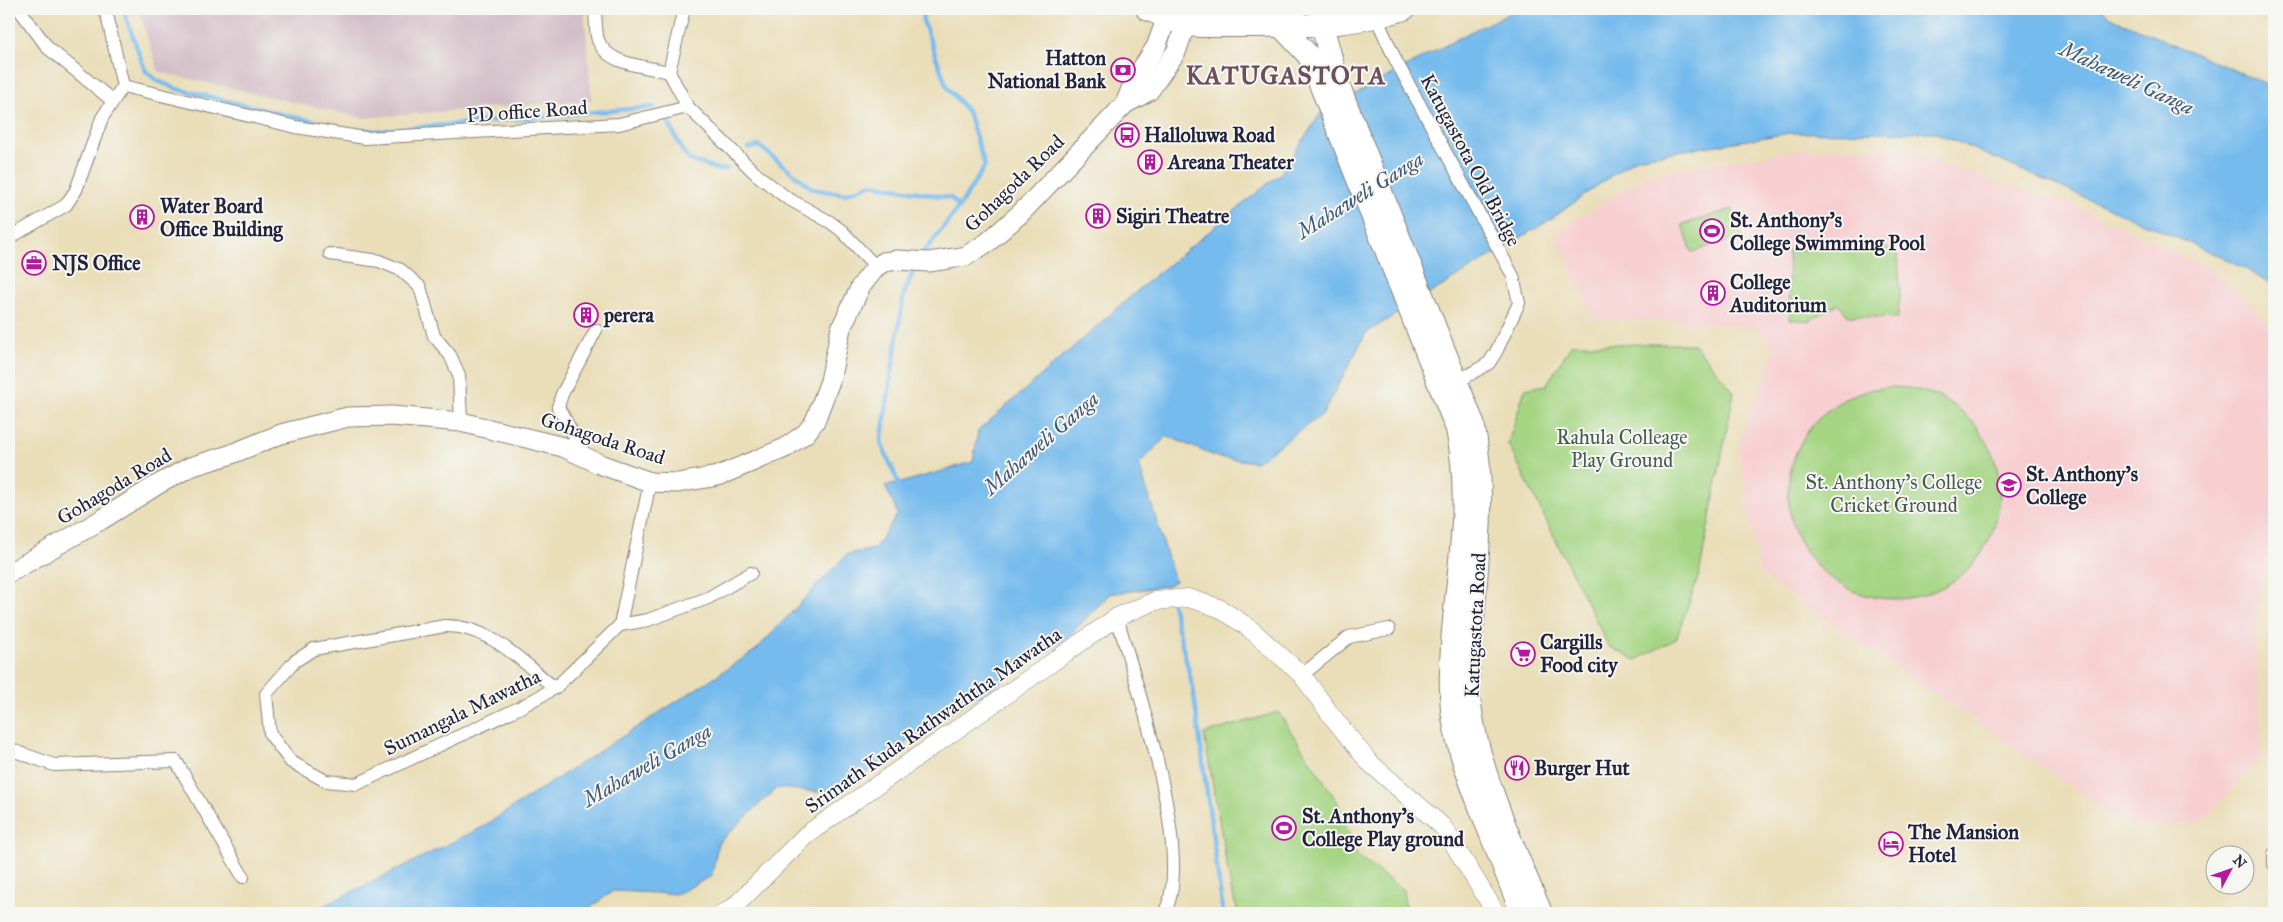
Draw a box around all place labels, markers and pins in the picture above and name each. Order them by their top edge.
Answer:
place label: Hatton National Bank [988,46,1107,93]
bank icon: Hatton National Bank [1110,57,1136,83]
bus stop icon: Halloluwa Road [1114,122,1140,148]
place label: Halloluwa Road [1144,123,1276,147]
building icon: Areana Theater [1137,149,1163,175]
place label: Areana Theater [1166,150,1294,174]
place label: Water Board Office Building [160,194,283,242]
building icon: Sigiri Theatre [1085,203,1111,229]
building icon: Water Board Office Building [129,204,155,230]
place label: Sigiri Theatre [1116,204,1230,229]
place label: St. Anthony's College Swimming Pool [1730,208,1926,256]
sports icon: St. Anthony's College Swimming Pool [1699,218,1725,244]
office icon: NJS Office [21,250,47,276]
place label: NJS Office [52,251,141,277]
place label: College Auditorium [1728,270,1827,317]
building icon: College Auditorium [1700,280,1726,306]
building icon: perera [573,302,599,328]
place label: perera [603,303,655,328]
place label: St. Anthony's College [2026,462,2139,510]
school or university icon: St. Anthony's College [1996,472,2022,498]
place label: Cargills Food city [1540,630,1619,678]
supermarket icon: Cargills Food city [1510,641,1536,667]
restaurant icon: Burger Hut [1504,755,1530,781]
place label: Burger Hut [1534,756,1631,781]
place label: St. Anthony's College Play ground [1302,804,1465,852]
sports icon: St. Anthony's College Play ground [1271,815,1297,841]
place label: The Mansion Hotel [1907,820,2019,867]
hotel icon: The Mansion Hotel [1878,831,1904,857]

